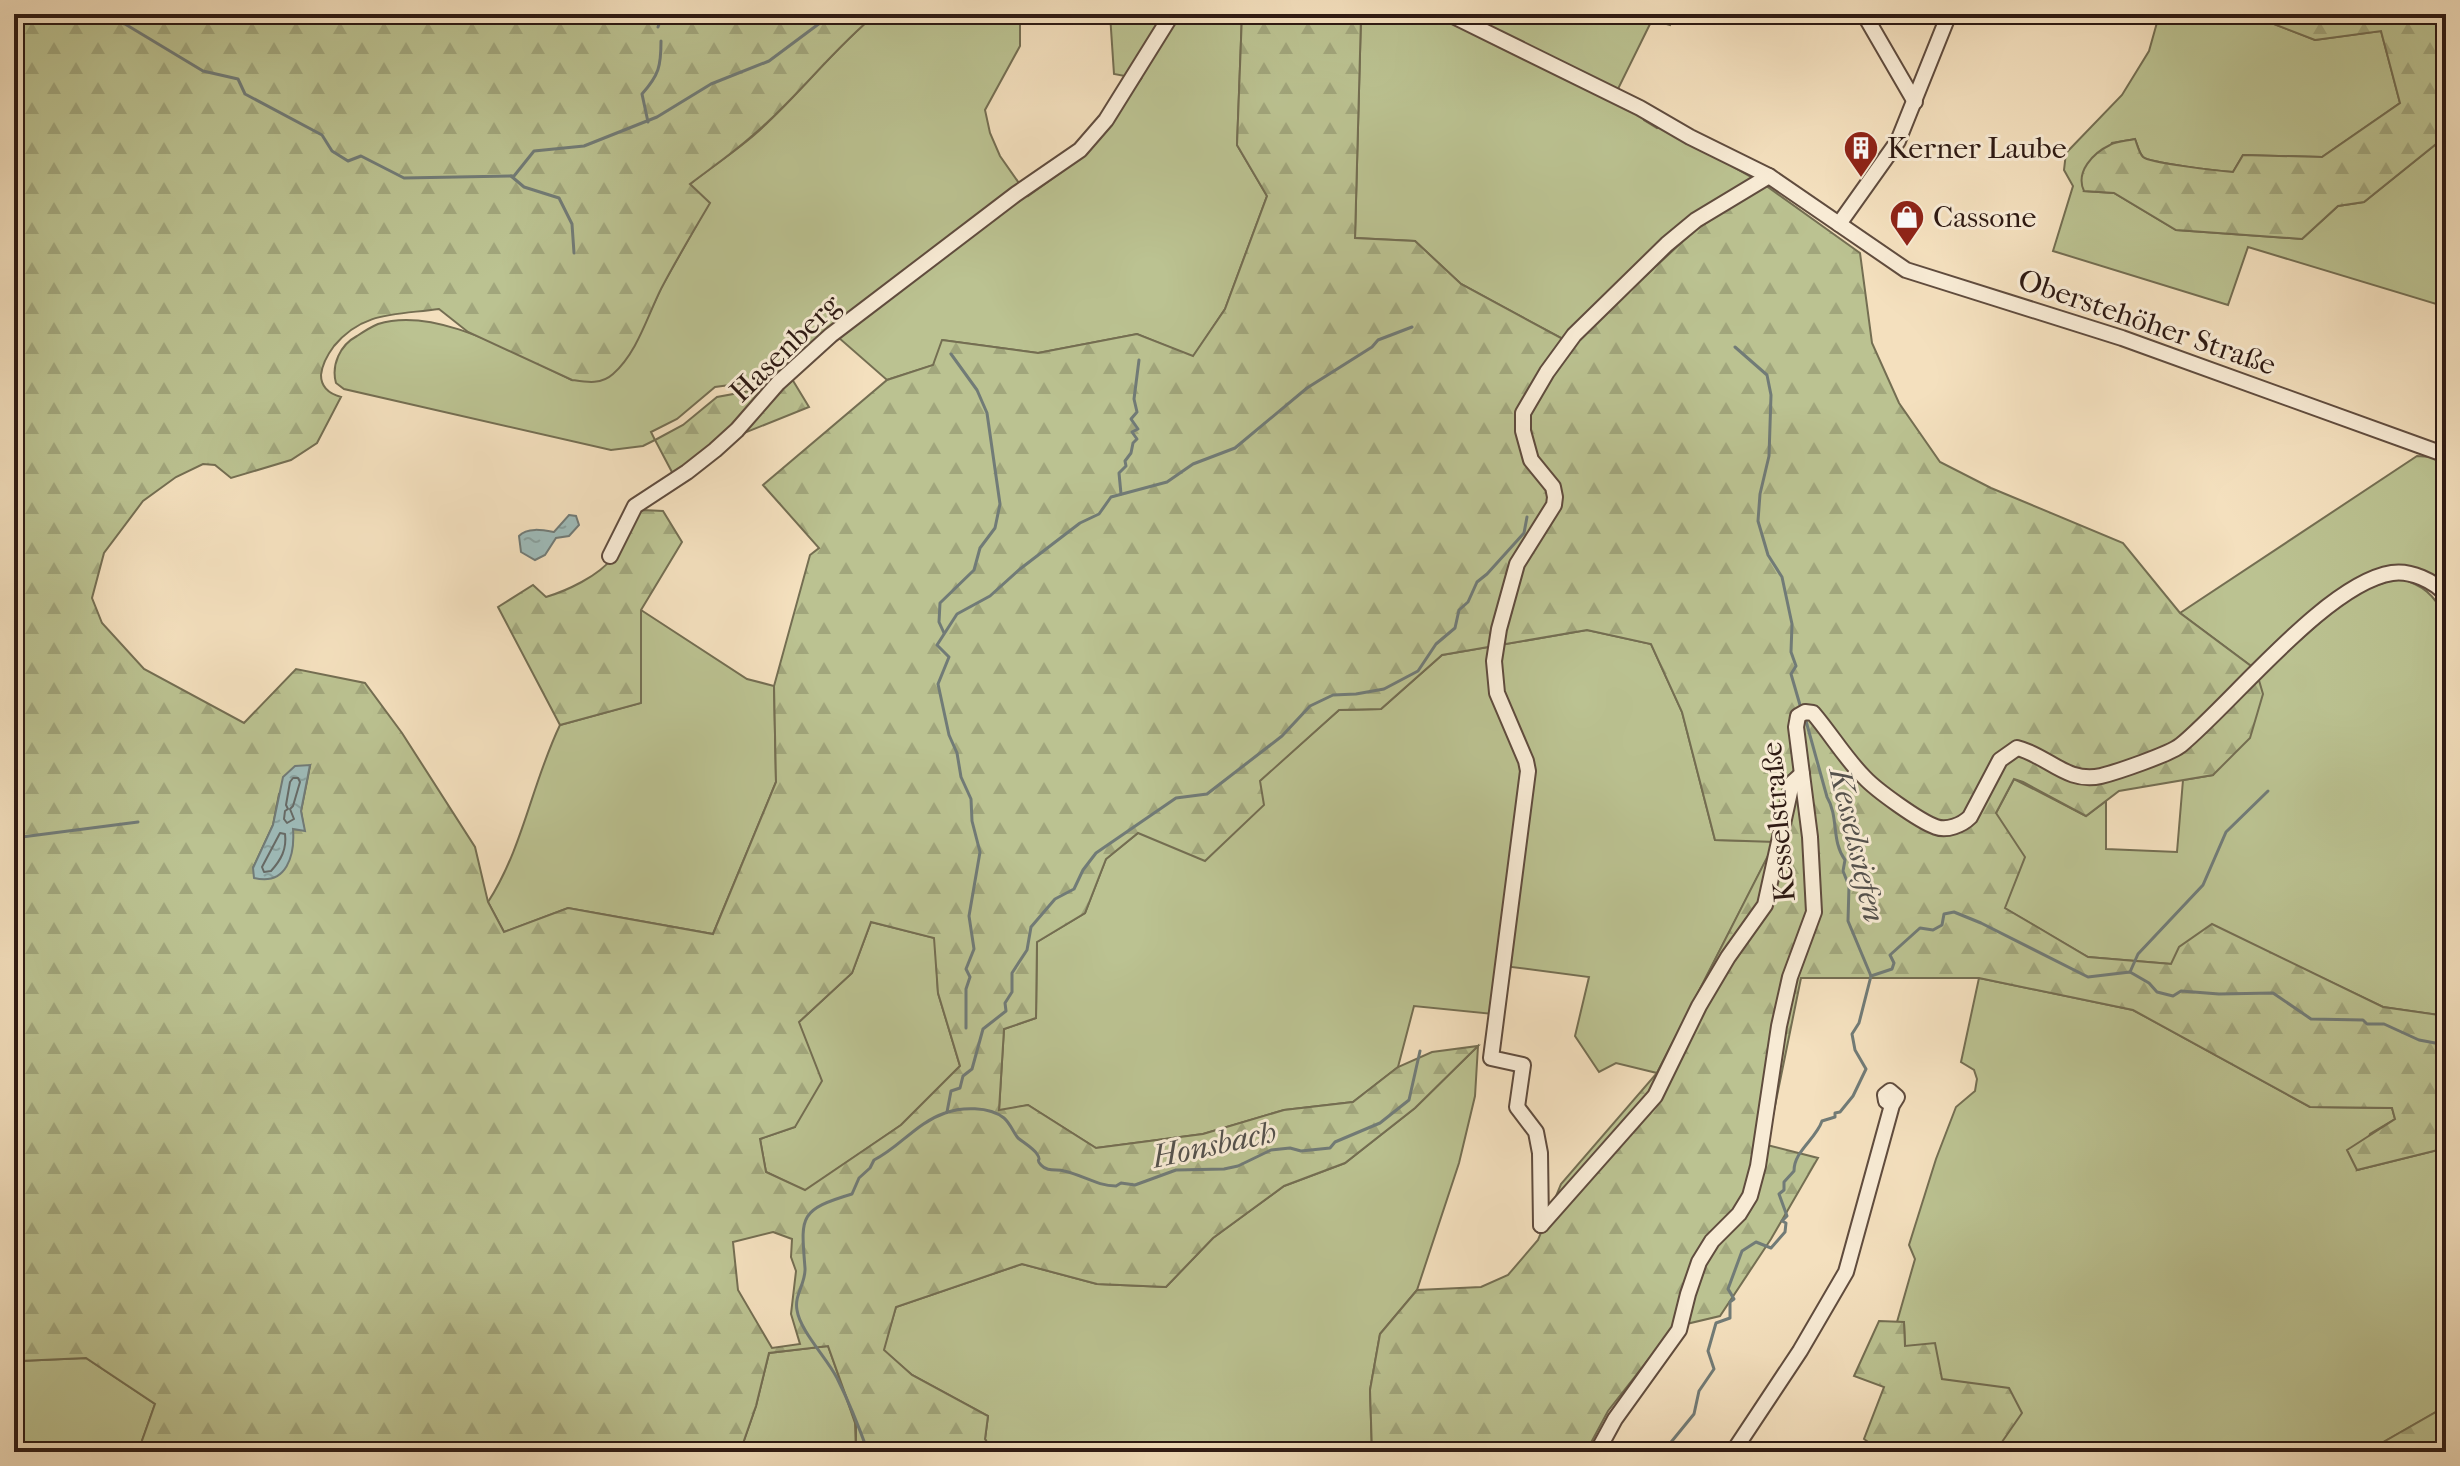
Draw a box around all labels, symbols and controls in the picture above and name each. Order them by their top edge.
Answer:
building icon: Kerner Laube [1842,129,1880,179]
place label: Kerner Laube [1887,131,2067,166]
shop icon: Cassone [1888,198,1926,248]
place label: Cassone [1933,200,2037,235]
street label: Oberstehöher Straße [2013,262,2280,383]
street label: Hasenberg [723,286,849,410]
street label: Kesselstraße [1754,740,1803,904]
water label: Kesselssiefen [1821,762,1893,926]
water label: Honsbach [1147,1113,1279,1176]

